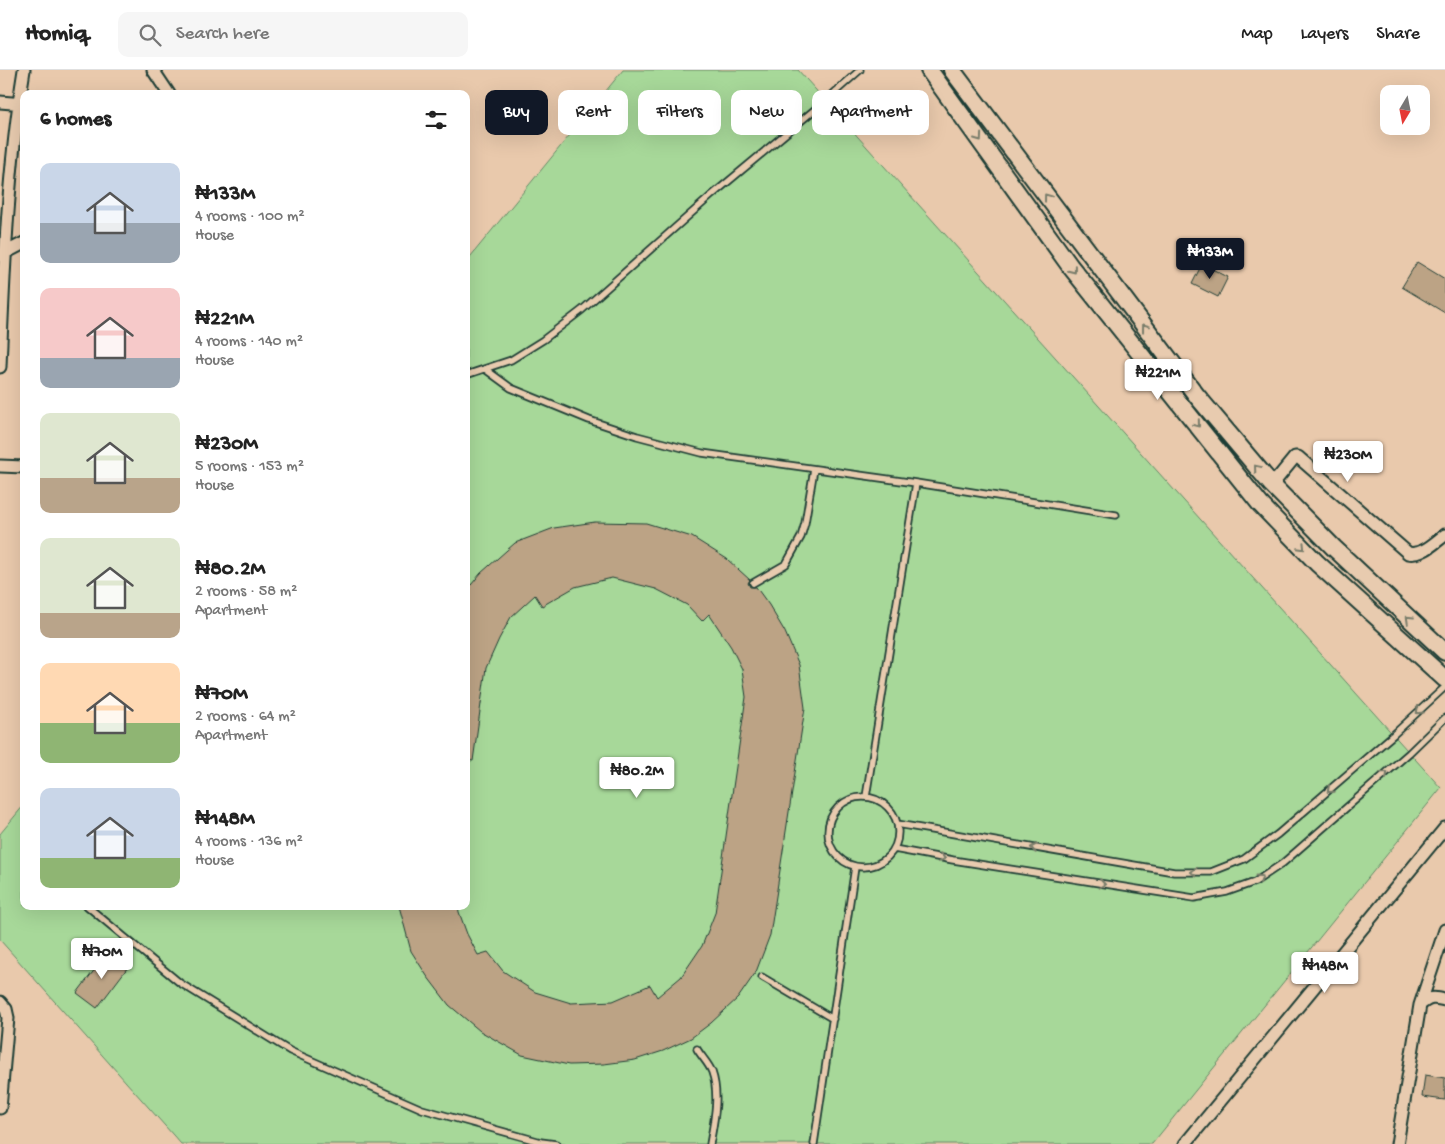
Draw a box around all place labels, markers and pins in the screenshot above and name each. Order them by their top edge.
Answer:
pin: ₦133M [1175,238,1245,280]
pin: ₦221M [1123,358,1193,401]
pin: ₦230M [1313,440,1383,483]
pin: ₦80.2M [596,756,678,799]
pin: ₦70M [72,938,132,980]
pin: ₦148M [1290,952,1360,994]

